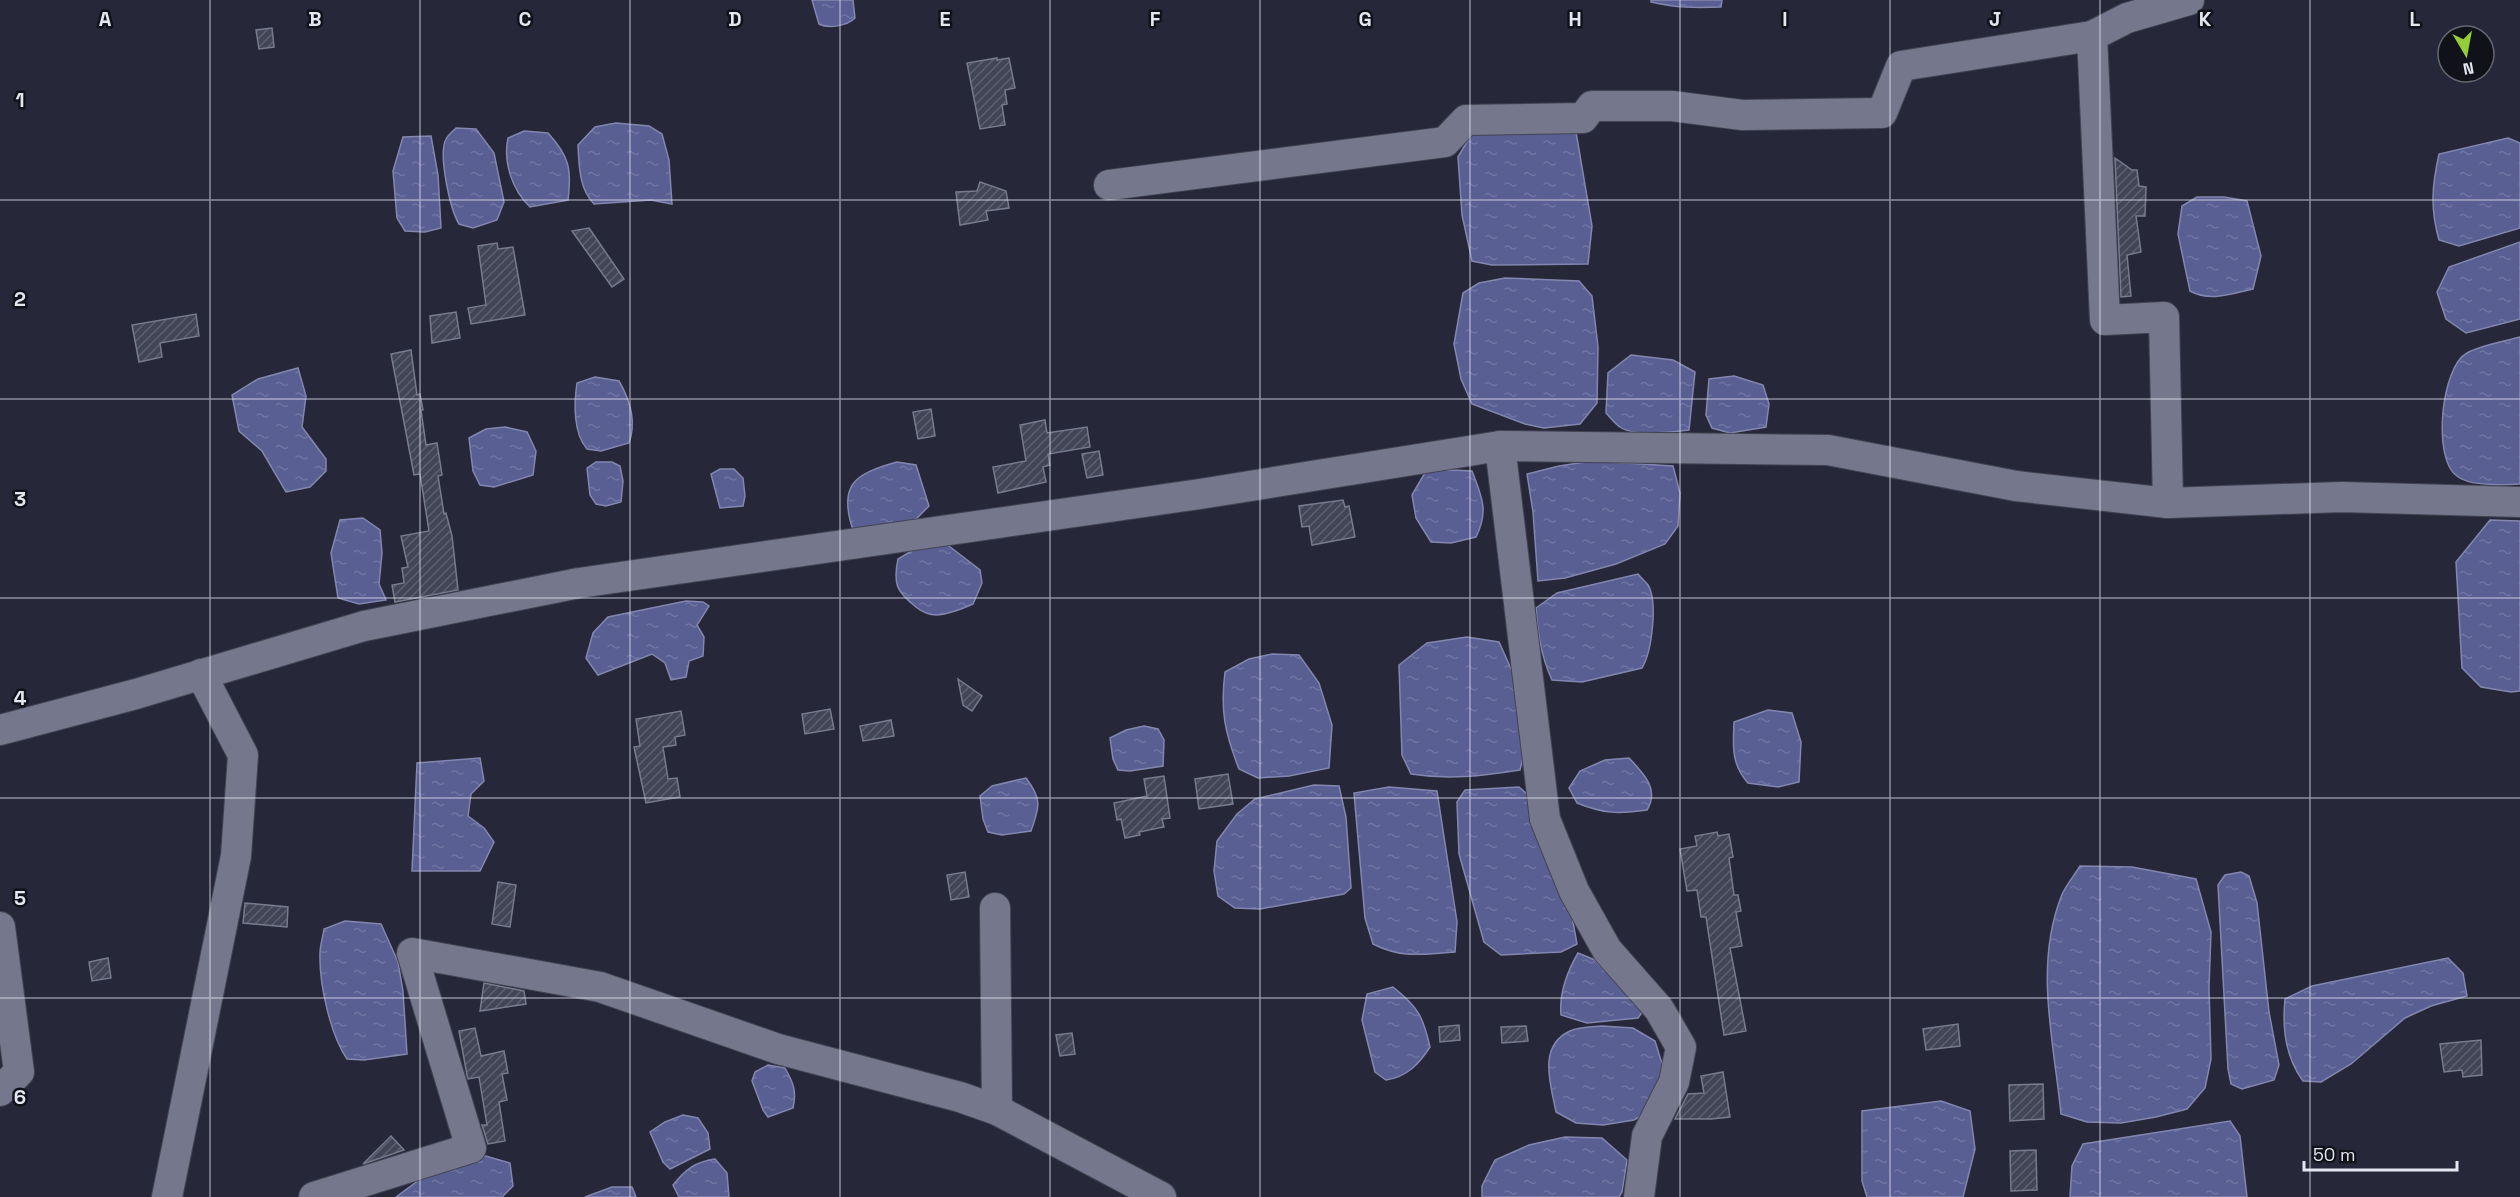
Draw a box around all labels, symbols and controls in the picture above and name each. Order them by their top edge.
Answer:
text: A [99,6,112,32]
text: B [308,6,322,32]
text: C [519,6,532,32]
text: D [728,6,742,32]
text: E [939,6,951,32]
text: F [1150,6,1161,32]
text: G [1358,6,1372,32]
text: H [1568,6,1582,32]
text: I [1782,6,1788,32]
text: J [1989,6,2001,32]
text: K [2199,6,2212,32]
text: L [2410,6,2421,32]
north arrow [2436,24,2496,84]
text: N [2461,57,2476,80]
text: 1 [15,87,25,113]
text: 2 [14,286,26,312]
text: 3 [14,486,26,512]
text: 4 [14,685,27,711]
text: 5 [14,885,26,911]
text: 6 [14,1084,26,1110]
scale bar [2304,1134,2457,1172]
text: 50 m [2313,1143,2355,1166]

